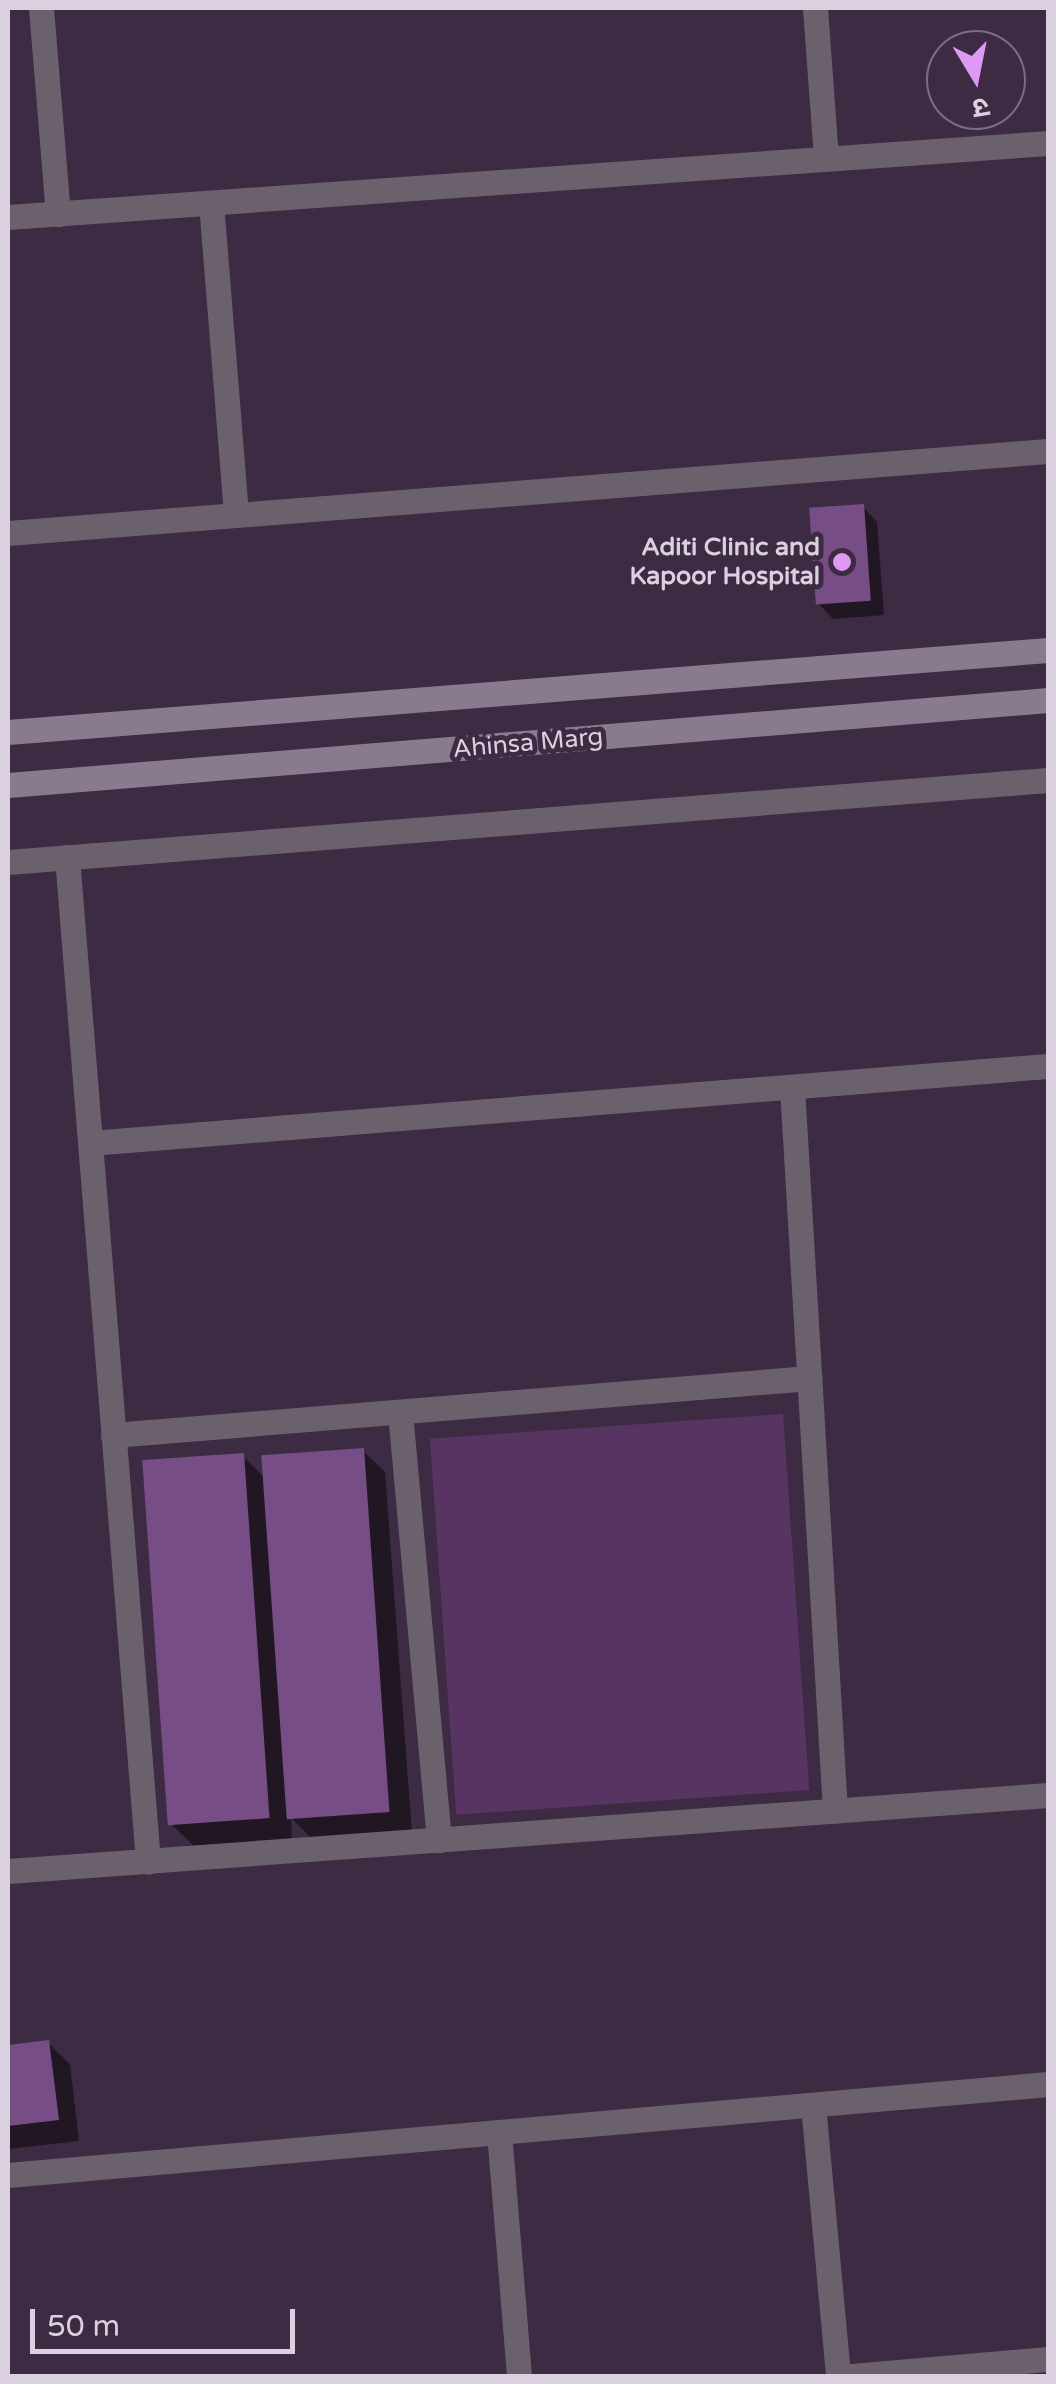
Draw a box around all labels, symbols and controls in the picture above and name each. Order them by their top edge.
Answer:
north arrow [926,30,1026,130]
text: उ [970,89,992,126]
place label: Aditi Clinic and Kapoor Hospital [629,533,820,592]
marker: Aditi Clinic and Kapoor Hospital [829,549,855,575]
street label: Ahinsa Marg [452,721,604,765]
scale bar [35,2289,300,2351]
text: 50 m [47,2308,120,2345]

